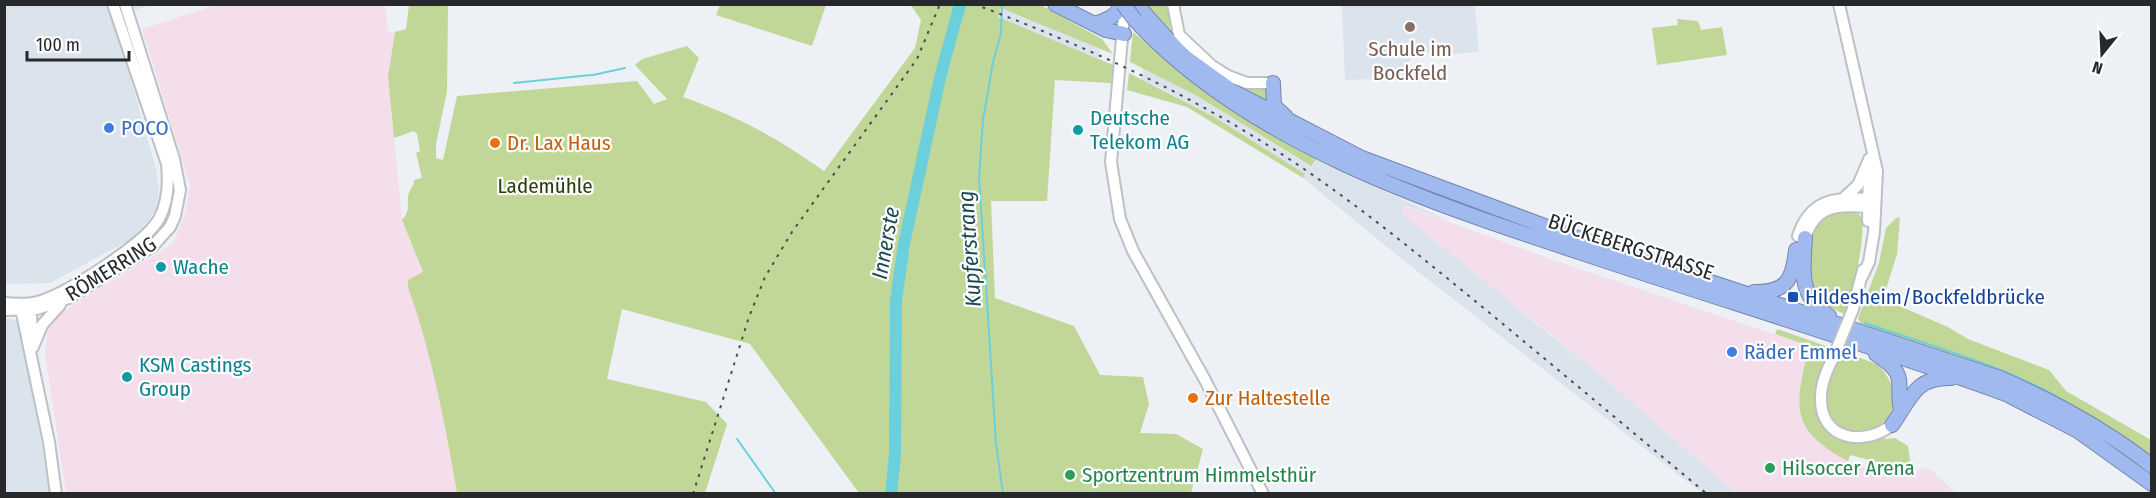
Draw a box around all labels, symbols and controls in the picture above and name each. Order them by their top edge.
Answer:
marker: Schule im Bockfeld [1403,20,1417,34]
scale bar [27,24,129,62]
north arrow [2072,24,2132,84]
text: 100 m [36,34,80,56]
place label: Schule im Bockfeld [1368,36,1452,86]
text: N [2090,57,2105,78]
place label: Deutsche Telekom AG [1090,105,1189,155]
place label: POCO [121,115,169,141]
marker: POCO [102,121,116,135]
marker: Deutsche Telekom AG [1071,123,1085,137]
place label: Dr. Lax Haus [507,130,611,156]
marker: Dr. Lax Haus [488,136,502,150]
park label: Lademühle [497,173,593,199]
water label: Kupferstrang [952,190,987,308]
water label: Innerste [866,205,905,281]
street label: BÜCKEBERGSTRASSE [1545,208,1717,286]
street label: RÖMERRING [61,231,161,307]
place label: Wache [173,254,229,280]
marker: Wache [154,260,168,274]
place label: Hildesheim/Bockfeldbrücke [1805,284,2045,310]
marker: Hildesheim/Bockfeldbrücke [1786,290,1800,304]
place label: Räder Emmel [1744,339,1858,365]
marker: Räder Emmel [1725,345,1739,359]
place label: KSM Castings Group [139,352,251,402]
marker: KSM Castings Group [120,370,134,384]
place label: Zur Haltestelle [1205,385,1330,411]
marker: Zur Haltestelle [1186,391,1200,405]
place label: Hilsoccer Arena [1782,455,1915,481]
marker: Hilsoccer Arena [1763,461,1777,475]
place label: Sportzentrum Himmelsthür [1082,462,1317,488]
marker: Sportzentrum Himmelsthür [1063,468,1077,482]

